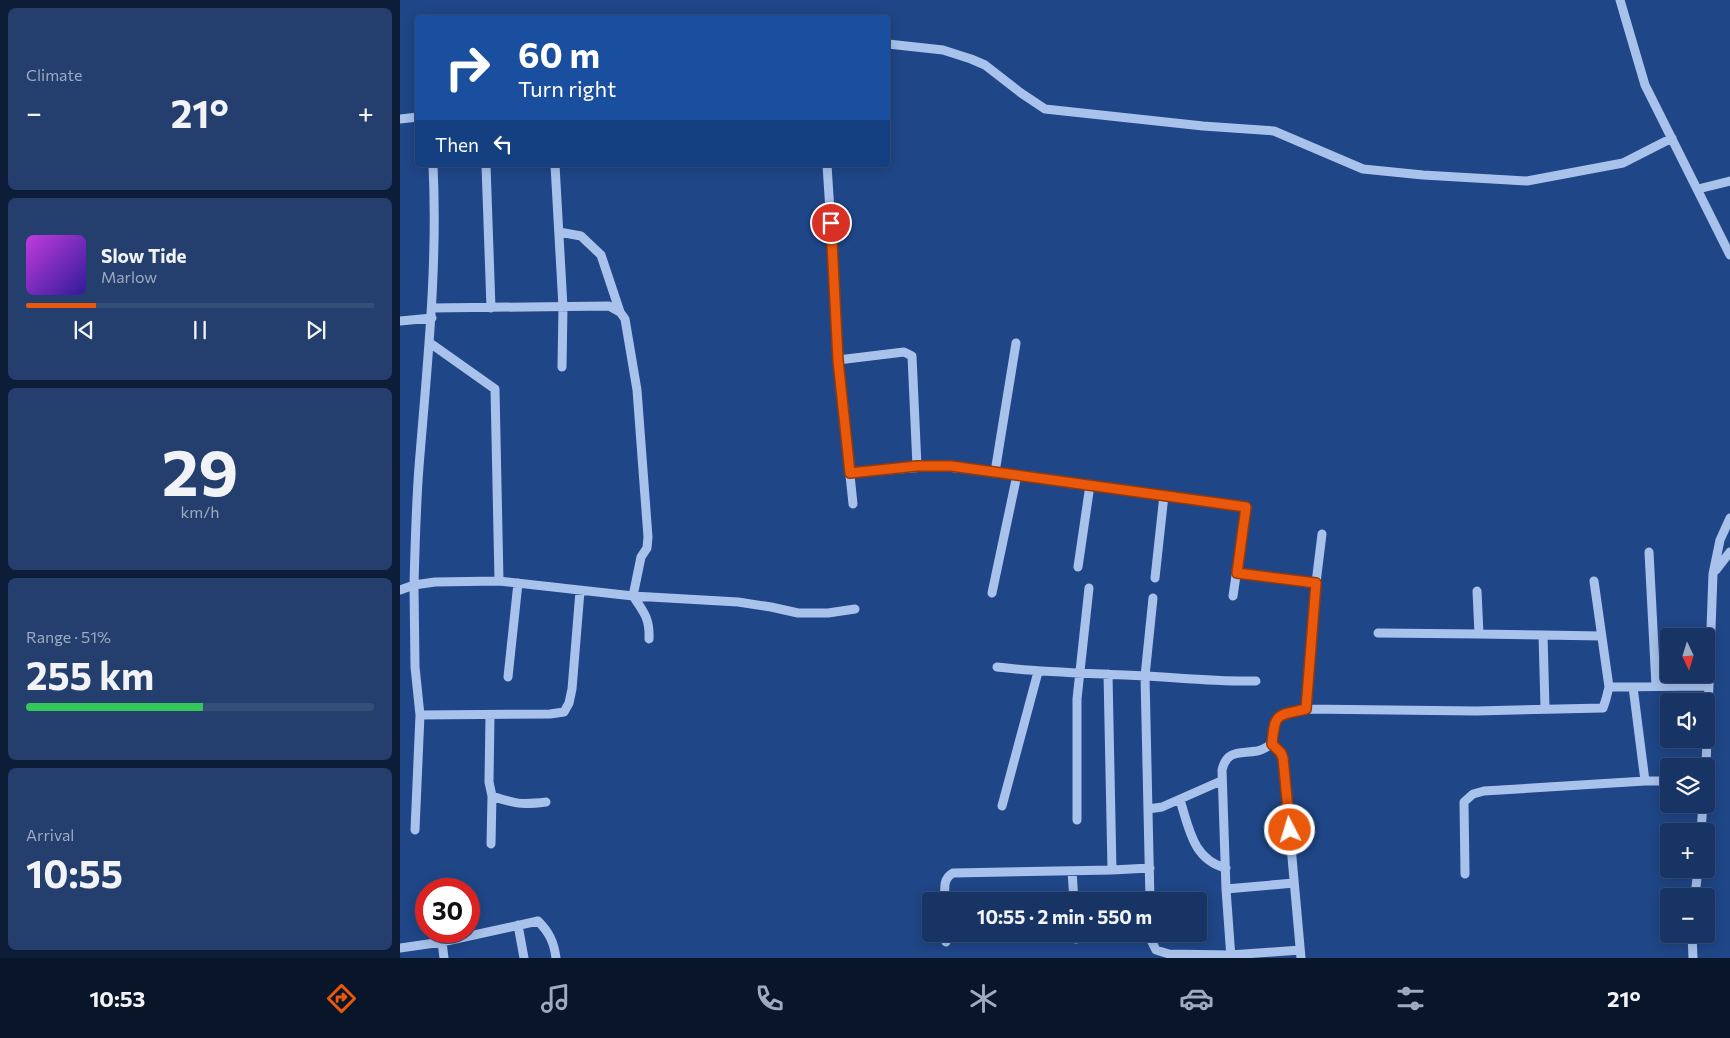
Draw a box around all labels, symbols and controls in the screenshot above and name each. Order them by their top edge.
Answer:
text: 60 m [518,32,600,75]
icon: right [435,35,500,100]
text: Climate [26,65,82,84]
text: Turn right [518,75,616,102]
text: 21° [171,89,229,136]
text: − [26,95,42,129]
text: + [358,95,374,129]
icon: left [489,130,517,158]
text: Then [435,133,479,156]
pin [810,202,852,244]
icon: arrive [817,209,845,237]
text: Slow Tide [101,244,187,267]
text: Marlow [101,267,157,286]
icon: previous [70,316,98,344]
icon: pause [186,316,214,344]
icon: next [302,316,330,344]
text: 29 [162,430,238,509]
text: km/h [181,502,219,521]
text: Range · 51% [26,627,111,646]
north arrow [1660,628,1715,682]
map controls [1660,628,1715,943]
text: 255 km [26,651,154,698]
button: sound [1660,693,1715,748]
button: layers [1660,758,1715,813]
position arrow [1263,803,1315,855]
button: + [1660,823,1715,878]
text: Arrival [26,825,74,844]
text: 10:55 [26,849,123,896]
speed limit sign: 30 [415,878,480,943]
button: − [1660,888,1715,943]
text: 10:55 · 2 min · 550 m [977,905,1152,928]
icon: directions [324,981,359,1016]
icon: music [538,981,573,1016]
icon: phone [752,981,787,1016]
icon: climate [966,981,1001,1016]
icon: car [1179,981,1214,1016]
icon: filters [1393,981,1428,1016]
text: 10:53 [89,985,145,1012]
text: 21° [1607,985,1641,1012]

